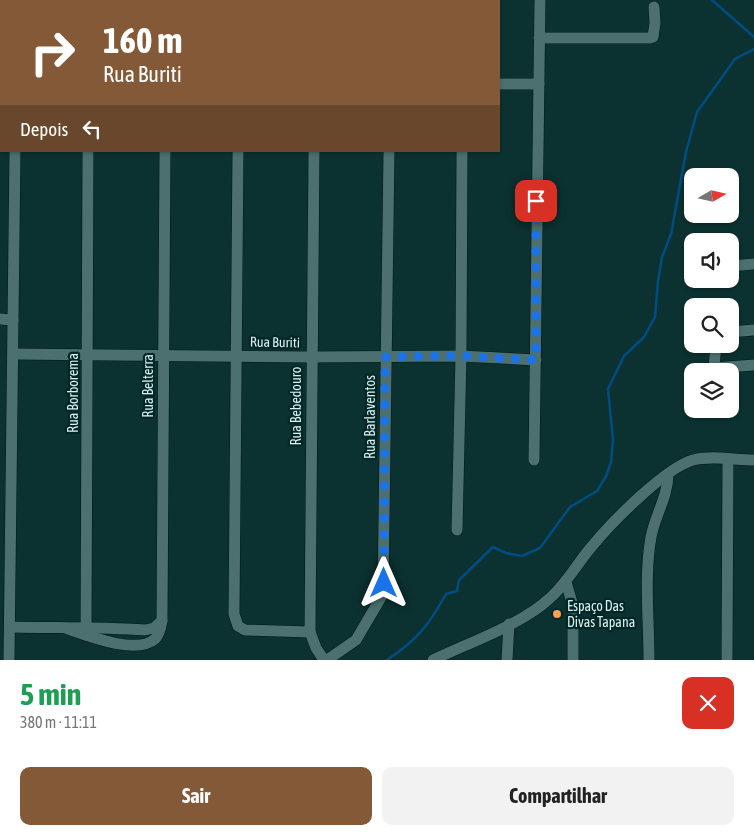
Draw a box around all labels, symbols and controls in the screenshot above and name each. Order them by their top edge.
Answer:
icon: right [20,20,85,85]
text: 160 m [103,20,182,60]
text: Rua Buriti [103,61,182,87]
icon: left [78,115,106,143]
text: Depois [20,118,68,140]
north arrow [684,168,739,222]
map controls [684,168,739,418]
pin [515,180,557,222]
icon: arrive [522,187,550,215]
button: sound [684,233,739,288]
button: search [684,298,739,353]
street label: Rua Buriti [250,334,300,350]
street label: Rua Borborema [65,353,81,433]
street label: Rua Belterra [140,354,156,418]
button: layers [684,363,739,418]
street label: Rua Bebedouro [288,367,304,445]
street label: Rua Barlaventos [362,375,378,459]
position arrow [357,556,409,608]
place label: Espaço Das Divas Tapana [567,598,635,630]
marker: Espaço Das Divas Tapana [551,608,563,620]
text: 5 min [20,677,81,711]
button: close [682,677,734,729]
text: 380 m · 11:11 [20,713,97,731]
button: Sair [20,767,372,825]
button: Compartilhar [382,767,734,825]

